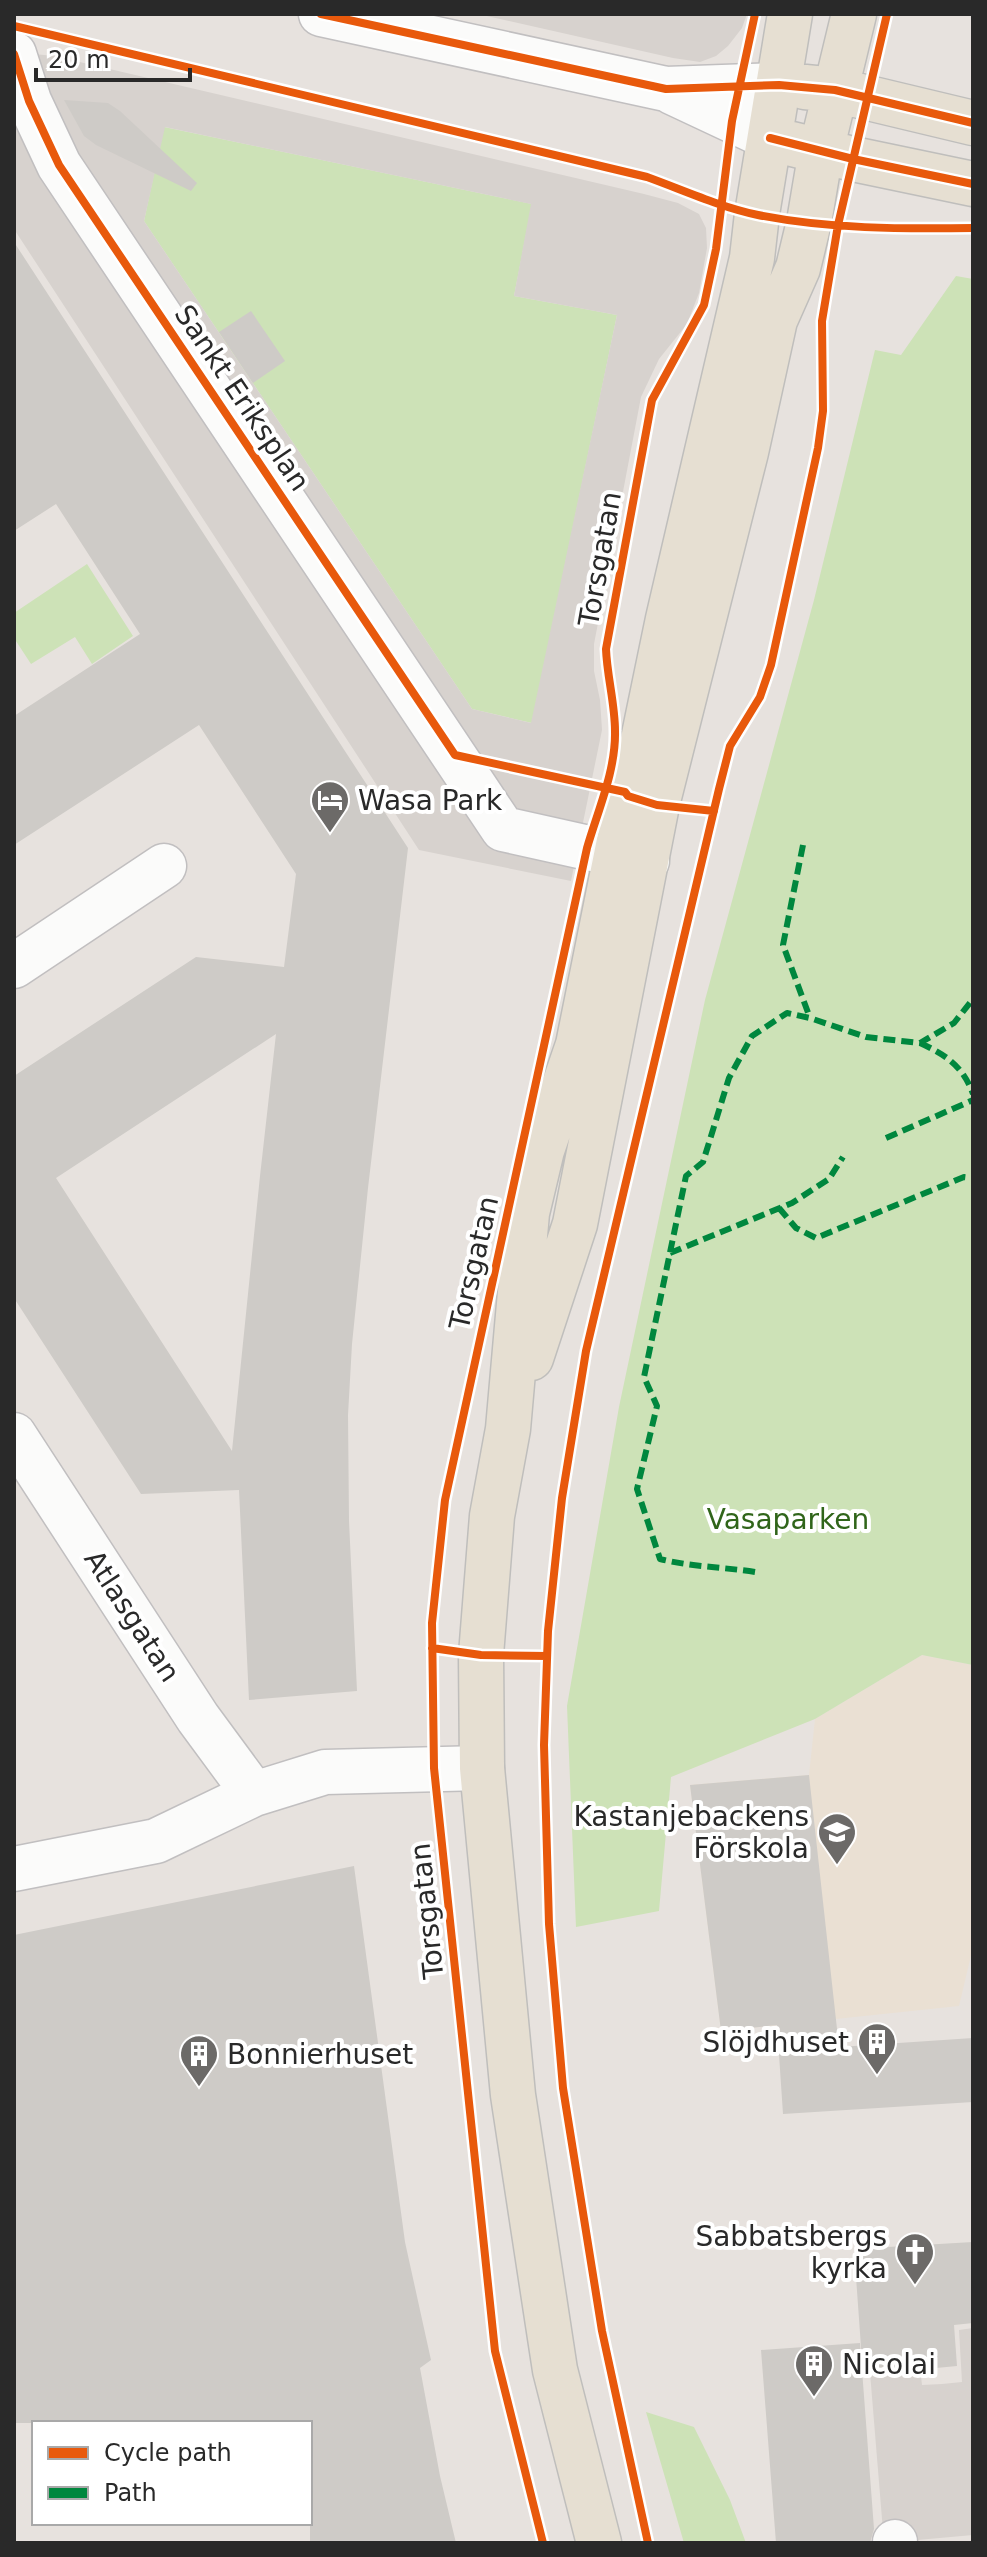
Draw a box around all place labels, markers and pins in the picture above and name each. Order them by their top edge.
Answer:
hotel icon: Wasa Park [309,779,351,834]
place label: Wasa Park [358,784,503,817]
place label: Kastanjebackens Förskola [573,1800,809,1865]
school or university icon: Kastanjebackens Förskola [816,1811,858,1866]
building icon: Slöjdhuset [856,2021,898,2076]
place label: Slöjdhuset [702,2026,849,2059]
building icon: Bonnierhuset [178,2033,220,2088]
place label: Bonnierhuset [227,2038,413,2071]
place label: Sabbatsbergs kyrka [695,2220,887,2285]
church icon: Sabbatsbergs kyrka [894,2231,936,2286]
building icon: Nicolai [793,2343,835,2398]
place label: Nicolai [842,2348,936,2381]

